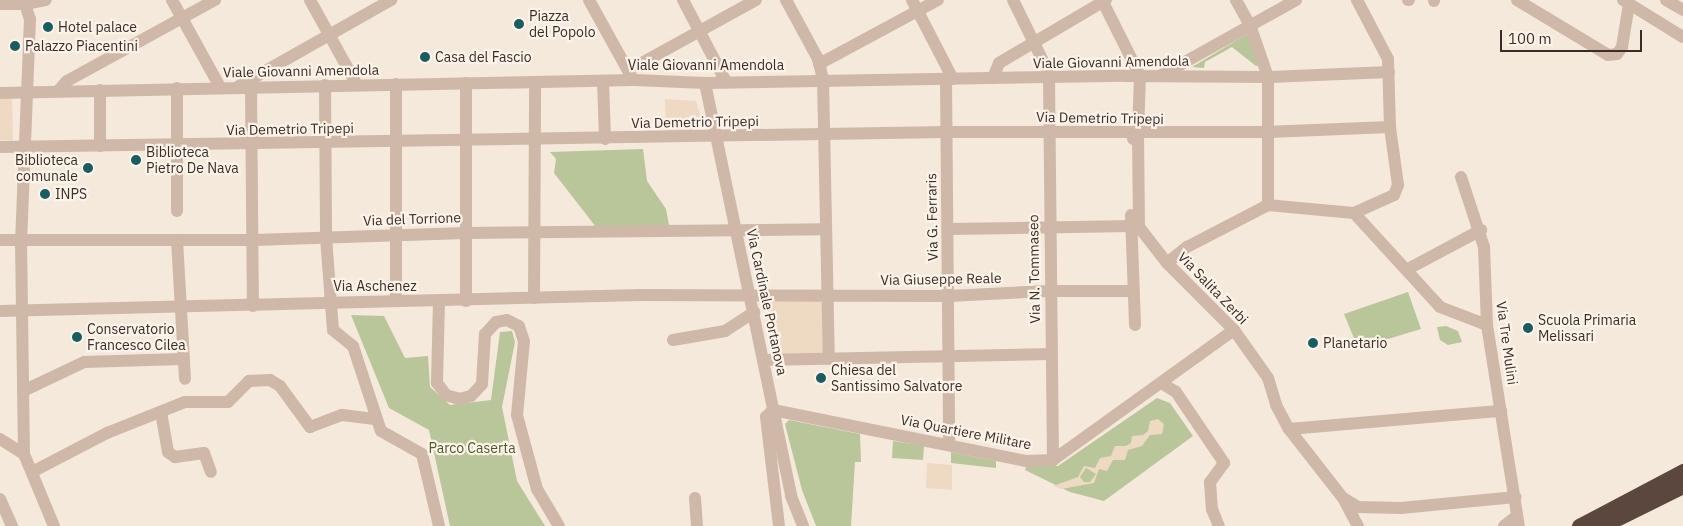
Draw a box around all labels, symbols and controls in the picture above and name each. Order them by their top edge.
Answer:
place label: Piazza del Popolo [529,8,596,40]
marker: Piazza del Popolo [513,18,525,30]
place label: Hotel palace [58,19,137,35]
scale bar [1503,20,1646,52]
marker: Hotel palace [42,21,54,33]
text: 100 m [1508,29,1552,48]
place label: Palazzo Piacentini [25,38,138,54]
marker: Palazzo Piacentini [9,40,21,52]
place label: Casa del Fascio [435,49,532,65]
marker: Casa del Fascio [419,51,431,63]
street label: Viale Giovanni Amendola [1033,52,1189,72]
street label: Viale Giovanni Amendola [628,57,784,73]
street label: Viale Giovanni Amendola [223,61,379,81]
street label: Via Demetrio Tripepi [1036,108,1164,128]
street label: Via Demetrio Tripepi [631,112,759,132]
street label: Via Demetrio Tripepi [226,119,354,139]
place label: Biblioteca Pietro De Nava [146,144,239,176]
place label: Biblioteca comunale [15,152,78,184]
marker: Biblioteca Pietro De Nava [130,154,142,166]
marker: Biblioteca comunale [82,162,94,174]
street label: Via G. Ferraris [923,173,941,261]
place label: INPS [55,186,87,202]
marker: INPS [39,188,51,200]
street label: Via del Torrione [363,209,461,229]
street label: Via N. Tommaseo [1025,214,1043,324]
street label: Via Cardinale Portanova [743,227,791,377]
street label: Via Salita Zerbi [1174,248,1252,328]
street label: Via Giuseppe Reale [880,270,1002,288]
street label: Via Aschenez [333,278,417,294]
street label: Via Tre Mulini [1493,300,1521,386]
place label: Scuola Primaria Melissari [1538,312,1636,344]
place label: Conservatorio Francesco Cilea [87,321,186,354]
marker: Scuola Primaria Melissari [1522,322,1534,334]
marker: Conservatorio Francesco Cilea [71,331,83,343]
place label: Planetario [1323,335,1387,351]
marker: Planetario [1307,337,1319,349]
place label: Chiesa del Santissimo Salvatore [831,362,962,394]
marker: Chiesa del Santissimo Salvatore [815,372,827,384]
street label: Via Quartiere Militare [899,411,1033,453]
park label: Parco Caserta [428,440,516,456]

